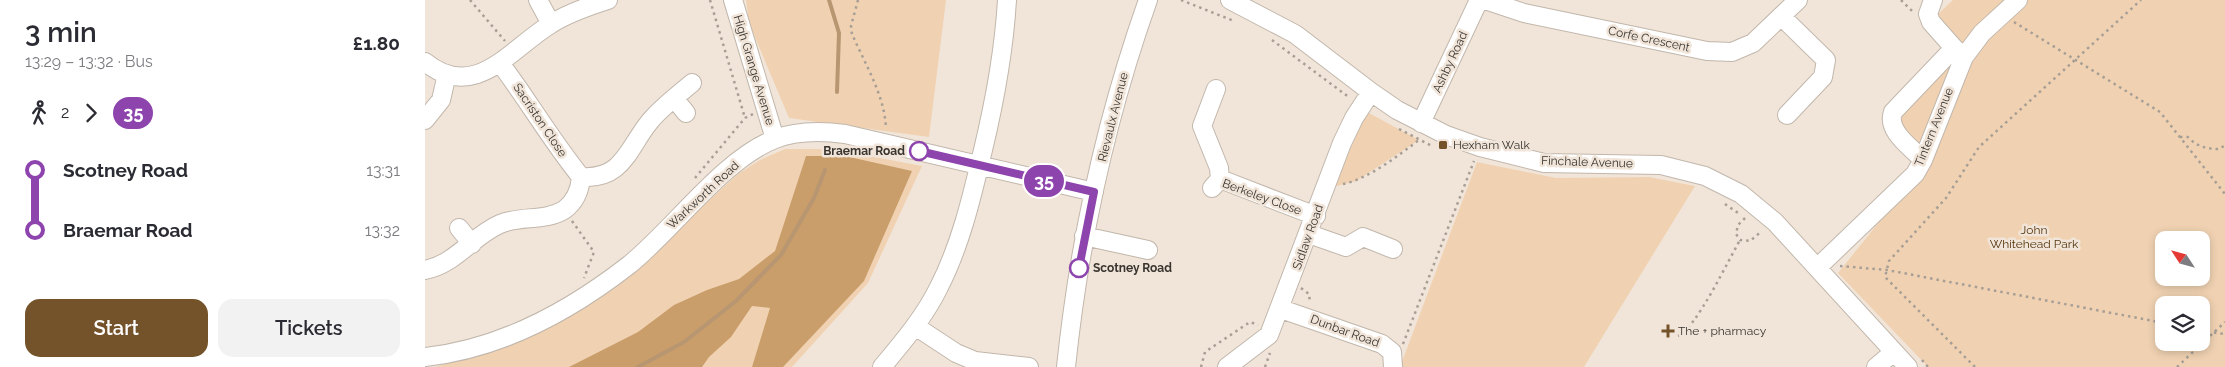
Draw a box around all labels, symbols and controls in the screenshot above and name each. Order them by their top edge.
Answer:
street label: High Grange Avenue [731,13,777,127]
text: 3 min [25,16,97,49]
street label: Corfe Crescent [1607,24,1691,54]
street label: Ashby Road [1430,29,1470,95]
text: £1.80 [353,32,400,54]
text: 13:29 – 13:32 · Bus [25,52,153,71]
street label: Rievaulx Avenue [1095,71,1131,163]
street label: Sacriston Close [510,81,570,159]
street label: Tintern Avenue [1912,86,1956,168]
icon: walk [25,99,53,127]
icon: forward [77,99,105,127]
text: 35 [123,102,143,123]
text: 2 [61,103,69,122]
place label: Hexham Walk [1453,138,1531,152]
marker: Hexham Walk [1437,139,1449,151]
marker: Braemar Road [909,141,929,161]
place label: Braemar Road [823,144,905,158]
street label: Finchale Avenue [1541,153,1633,171]
street label: Warkworth Road [664,158,742,232]
text: Scotney Road [63,159,188,181]
text: 13:31 [366,161,400,180]
line badge: 35 [1021,165,1067,197]
text: 35 [1034,170,1054,191]
street label: Berkeley Close [1221,176,1303,218]
street label: Sidlaw Road [1290,203,1326,271]
text: Braemar Road [63,219,193,241]
text: 13:32 [365,221,400,240]
park label: John Whitehead Park [1990,223,2079,251]
north arrow [2155,231,2210,286]
map controls [2155,231,2210,351]
marker: Scotney Road [1069,258,1089,278]
place label: Scotney Road [1093,261,1172,275]
button: layers [2155,296,2210,351]
button: Start [25,299,208,357]
button: Tickets [218,299,400,357]
street label: Dunbar Road [1309,312,1381,350]
place label: The + pharmacy [1678,324,1767,338]
marker: The + pharmacy [1662,325,1674,337]

